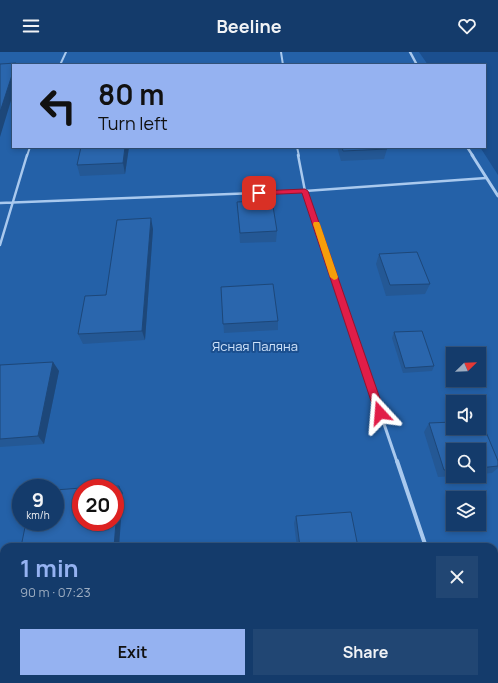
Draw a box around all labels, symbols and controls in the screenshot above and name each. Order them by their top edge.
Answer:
text: Beeline [216,14,282,38]
icon: menu [20,15,42,37]
icon: heart [456,15,478,37]
text: 80 m [98,75,164,113]
icon: left [32,80,84,132]
text: Turn left [98,111,168,135]
pin [242,176,276,210]
icon: arrive [248,182,270,204]
park label: Ясная Паляна [212,337,298,355]
north arrow [446,347,486,387]
map controls [446,347,486,531]
position arrow [359,392,401,434]
button: sound [446,395,486,435]
button: search [446,443,486,483]
speed limit sign: 20 [72,479,124,531]
text: 9 [32,486,44,513]
button: layers [446,491,486,531]
text: km/h [26,508,50,522]
text: 1 min [20,551,79,584]
button: close [436,556,478,598]
text: 90 m · 07:23 [20,583,91,601]
button: Exit [20,629,245,675]
button: Share [253,629,478,675]

